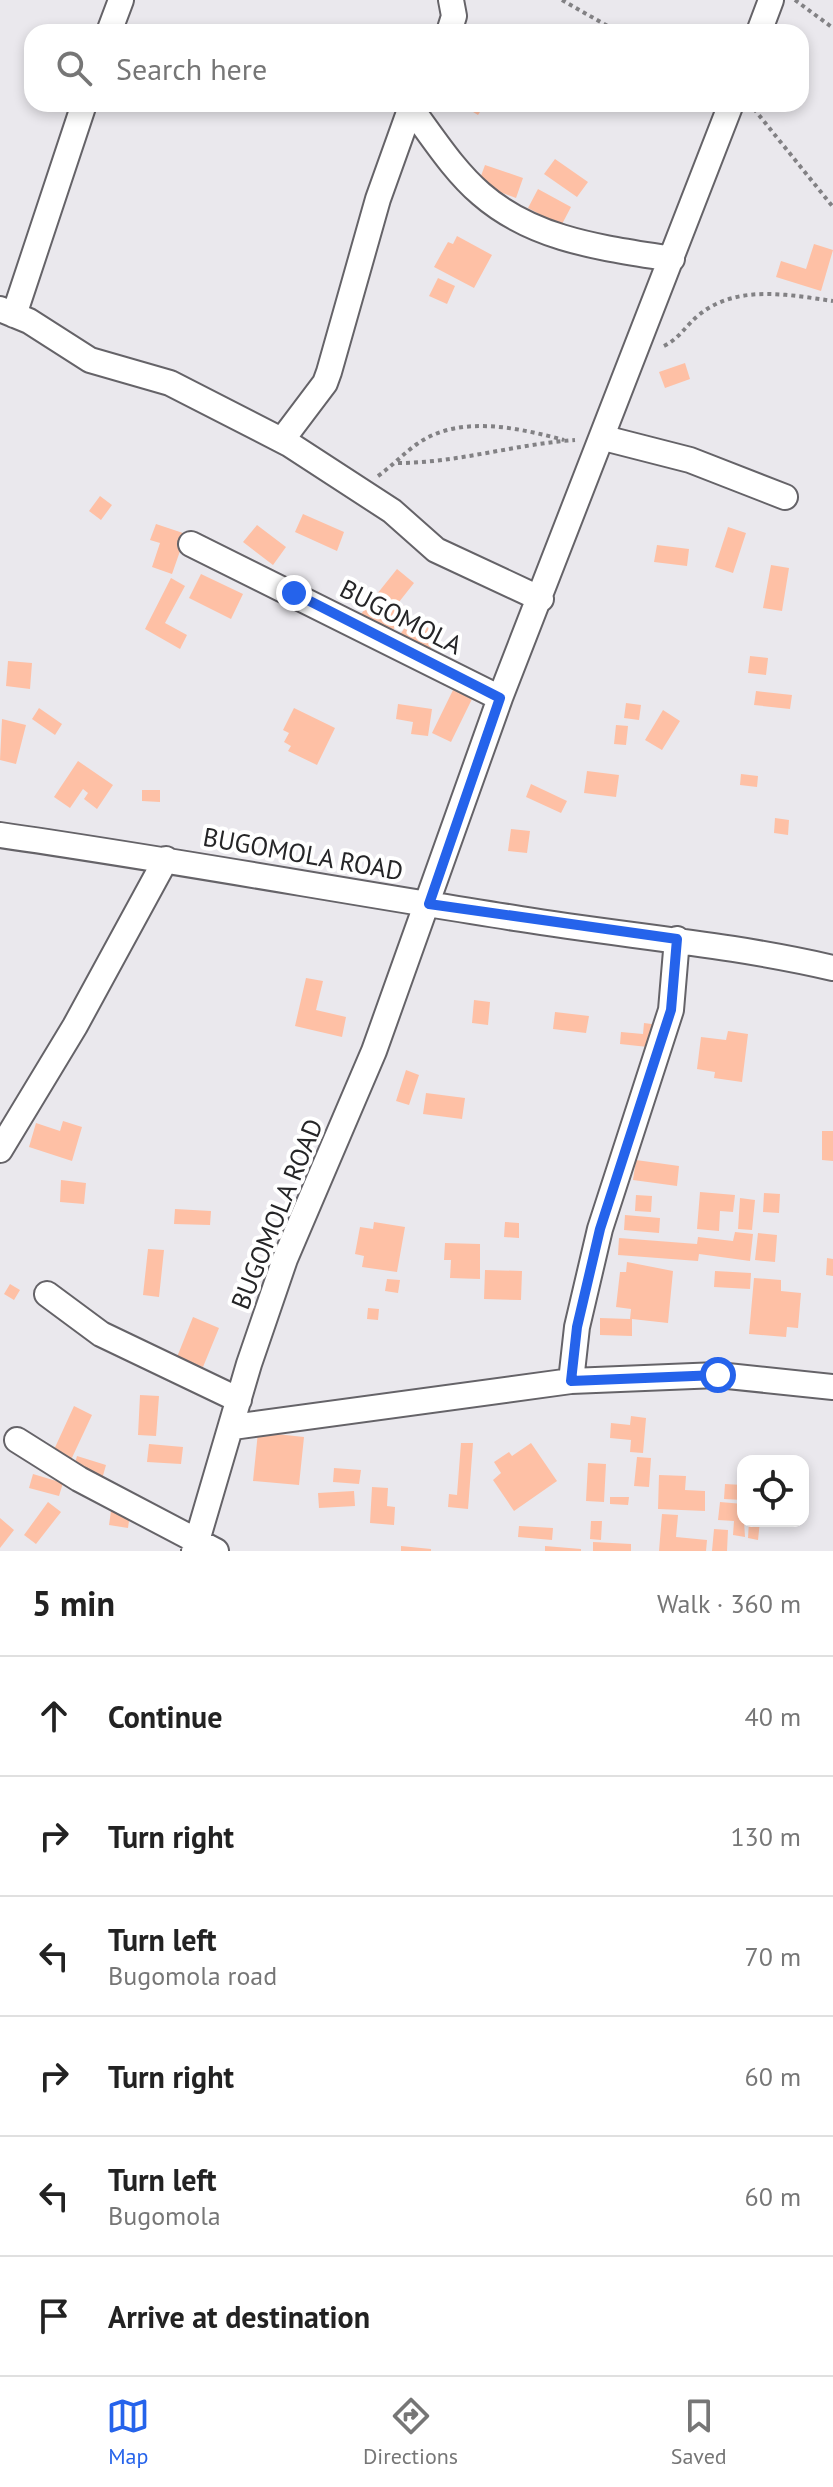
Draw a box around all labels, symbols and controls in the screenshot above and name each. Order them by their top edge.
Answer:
search box [24,24,809,112]
icon: search [52,46,96,90]
text: Search here [116,49,267,88]
street label: BUGOMOLA [334,572,468,661]
route end [276,575,312,611]
street label: BUGOMOLA ROAD [200,820,406,887]
street label: BUGOMOLA ROAD [223,1114,330,1314]
route start [700,1357,736,1393]
map controls [737,1455,809,1527]
button: locate [737,1455,809,1527]
text: 5 min [32,1581,115,1625]
text: Walk · 360 m [657,1587,801,1620]
icon: ahead [32,1694,76,1738]
text: Continue [108,1697,222,1736]
text: 40 m [745,1700,801,1733]
icon: right [32,1814,76,1858]
text: Turn right [108,1817,234,1856]
text: 130 m [730,1820,801,1853]
text: Turn left [108,1920,216,1959]
icon: left [32,1934,76,1978]
text: 70 m [745,1940,801,1973]
text: Bugomola road [108,1959,277,1992]
icon: right [32,2054,76,2098]
text: Turn right [108,2057,234,2096]
text: 60 m [745,2060,801,2093]
text: Turn left [108,2160,216,2199]
icon: left [32,2174,76,2218]
text: 60 m [745,2180,801,2213]
text: Bugomola [108,2199,221,2232]
icon: arrive [32,2294,76,2338]
text: Arrive at destination [108,2297,370,2336]
tab: Map [106,2394,150,2470]
tab: Directions [363,2394,458,2470]
tab: Saved [671,2394,727,2470]

